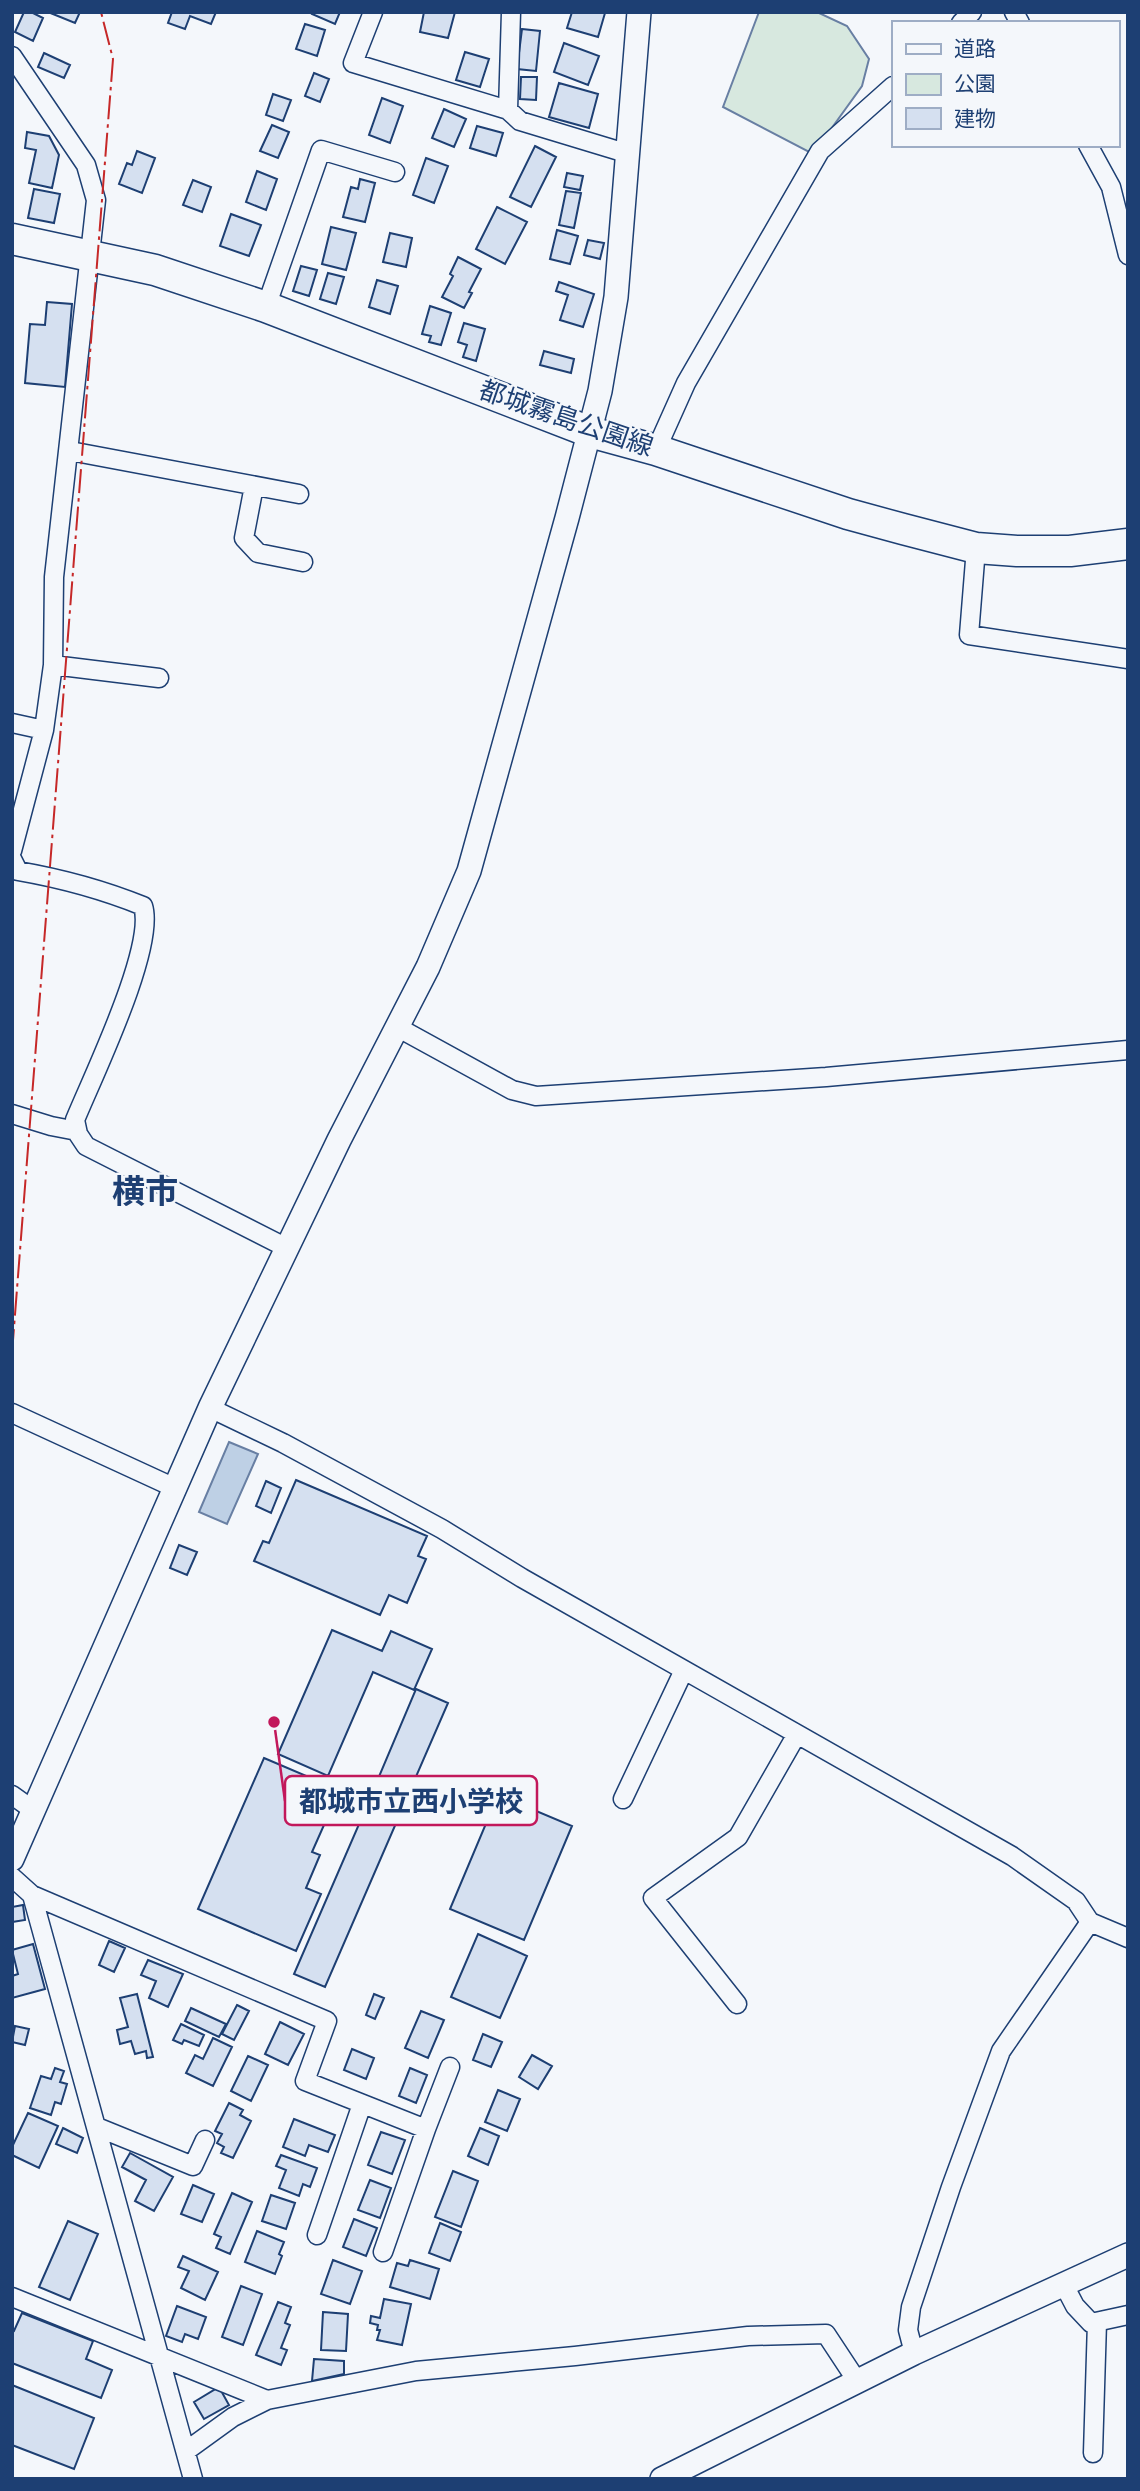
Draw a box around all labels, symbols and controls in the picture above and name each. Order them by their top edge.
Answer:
legend [892,21,1119,147]
text: 道路 [954,36,996,62]
text: 公園 [954,71,996,97]
text: 建物 [954,106,996,132]
street label: 都城霧島公園線 [475,374,657,464]
district label: 横市 [112,1172,178,1213]
callout: 都城市立西小学校 [285,1776,537,1825]
text: 都城市立西小学校 [299,1785,523,1819]

